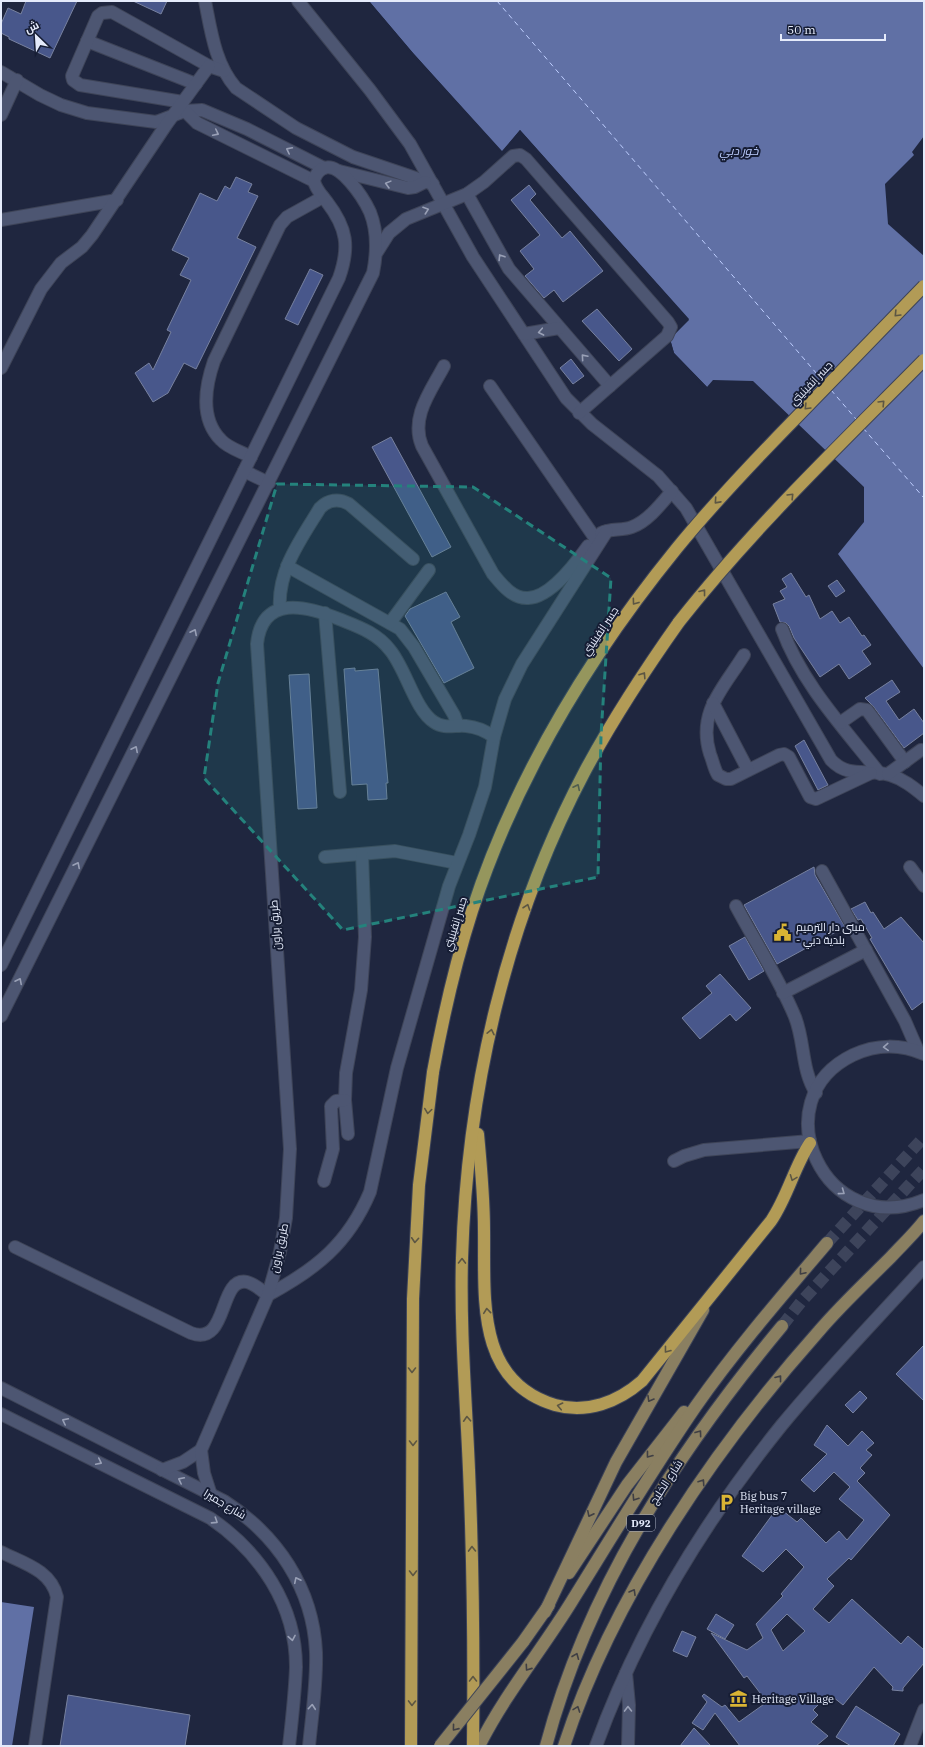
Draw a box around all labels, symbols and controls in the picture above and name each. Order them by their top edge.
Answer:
north arrow [16,16,56,56]
scale bar [781,16,885,42]
text: ش [22,18,41,36]
text: 50 m [787,22,816,37]
one-way arrow [212,128,220,136]
water label: خور دبي [720,143,760,161]
one-way arrow [286,147,293,155]
one-way arrow [384,180,391,188]
one-way arrow [422,206,429,215]
one-way arrow [498,254,506,261]
one-way arrow [894,309,902,317]
one-way arrow [538,327,544,335]
one-way arrow [582,354,589,361]
street label: جسر إنفينيتي [786,358,837,409]
one-way arrow [877,400,885,408]
one-way arrow [804,402,812,410]
one-way arrow [786,493,794,501]
one-way arrow [715,497,722,504]
one-way arrow [699,589,706,596]
one-way arrow [633,598,640,605]
street label: جسر إنفينيتي [579,604,623,659]
one-way arrow [189,629,197,637]
one-way arrow [638,672,645,679]
one-way arrow [130,745,138,753]
one-way arrow [572,784,580,791]
one-way arrow [72,861,80,869]
street label: جسر إنفينيتي [440,895,472,953]
street label: طريق براون [266,899,284,951]
one-way arrow [522,903,530,910]
place label: مبنى دار الترميم - بلدية دبي [796,920,865,949]
public building icon: مبنى دار الترميم - بلدية دبي [773,923,793,943]
one-way arrow [14,978,21,985]
one-way arrow [486,1028,494,1035]
one-way arrow [883,1042,889,1051]
one-way arrow [424,1108,433,1114]
one-way arrow [789,1174,797,1181]
one-way arrow [838,1187,845,1195]
street label: طريق براون [267,1222,291,1274]
one-way arrow [411,1237,419,1243]
one-way arrow [458,1258,467,1264]
one-way arrow [799,1268,806,1275]
one-way arrow [482,1308,491,1314]
one-way arrow [665,1345,672,1352]
one-way arrow [408,1367,416,1373]
one-way arrow [774,1375,781,1382]
one-way arrow [648,1395,655,1402]
one-way arrow [556,1402,563,1410]
one-way arrow [463,1416,471,1422]
one-way arrow [61,1418,69,1426]
one-way arrow [694,1430,701,1437]
one-way arrow [409,1440,417,1446]
one-way arrow [647,1451,654,1458]
street label: شارع الخليج [647,1457,686,1507]
one-way arrow [95,1458,102,1465]
one-way arrow [177,1477,185,1484]
one-way arrow [697,1479,705,1486]
street label: شارع جميرا [201,1486,249,1523]
place label: Big bus 7 Heritage village [740,1489,821,1516]
parking icon: Big bus 7 Heritage village [717,1492,737,1512]
one-way arrow [632,1494,640,1501]
one-way arrow [587,1510,594,1518]
road number: D92 [627,1515,655,1531]
one-way arrow [211,1516,218,1524]
one-way arrow [468,1546,476,1552]
one-way arrow [409,1570,417,1576]
one-way arrow [294,1577,302,1585]
one-way arrow [628,1589,635,1596]
one-way arrow [288,1635,296,1641]
one-way arrow [571,1652,579,1659]
one-way arrow [526,1664,533,1671]
one-way arrow [469,1676,477,1682]
museum icon: Heritage Village [729,1689,749,1709]
place label: Heritage Village [752,1692,834,1706]
one-way arrow [408,1700,416,1706]
one-way arrow [308,1704,317,1710]
one-way arrow [572,1706,580,1713]
one-way arrow [624,1706,633,1712]
one-way arrow [453,1723,460,1730]

